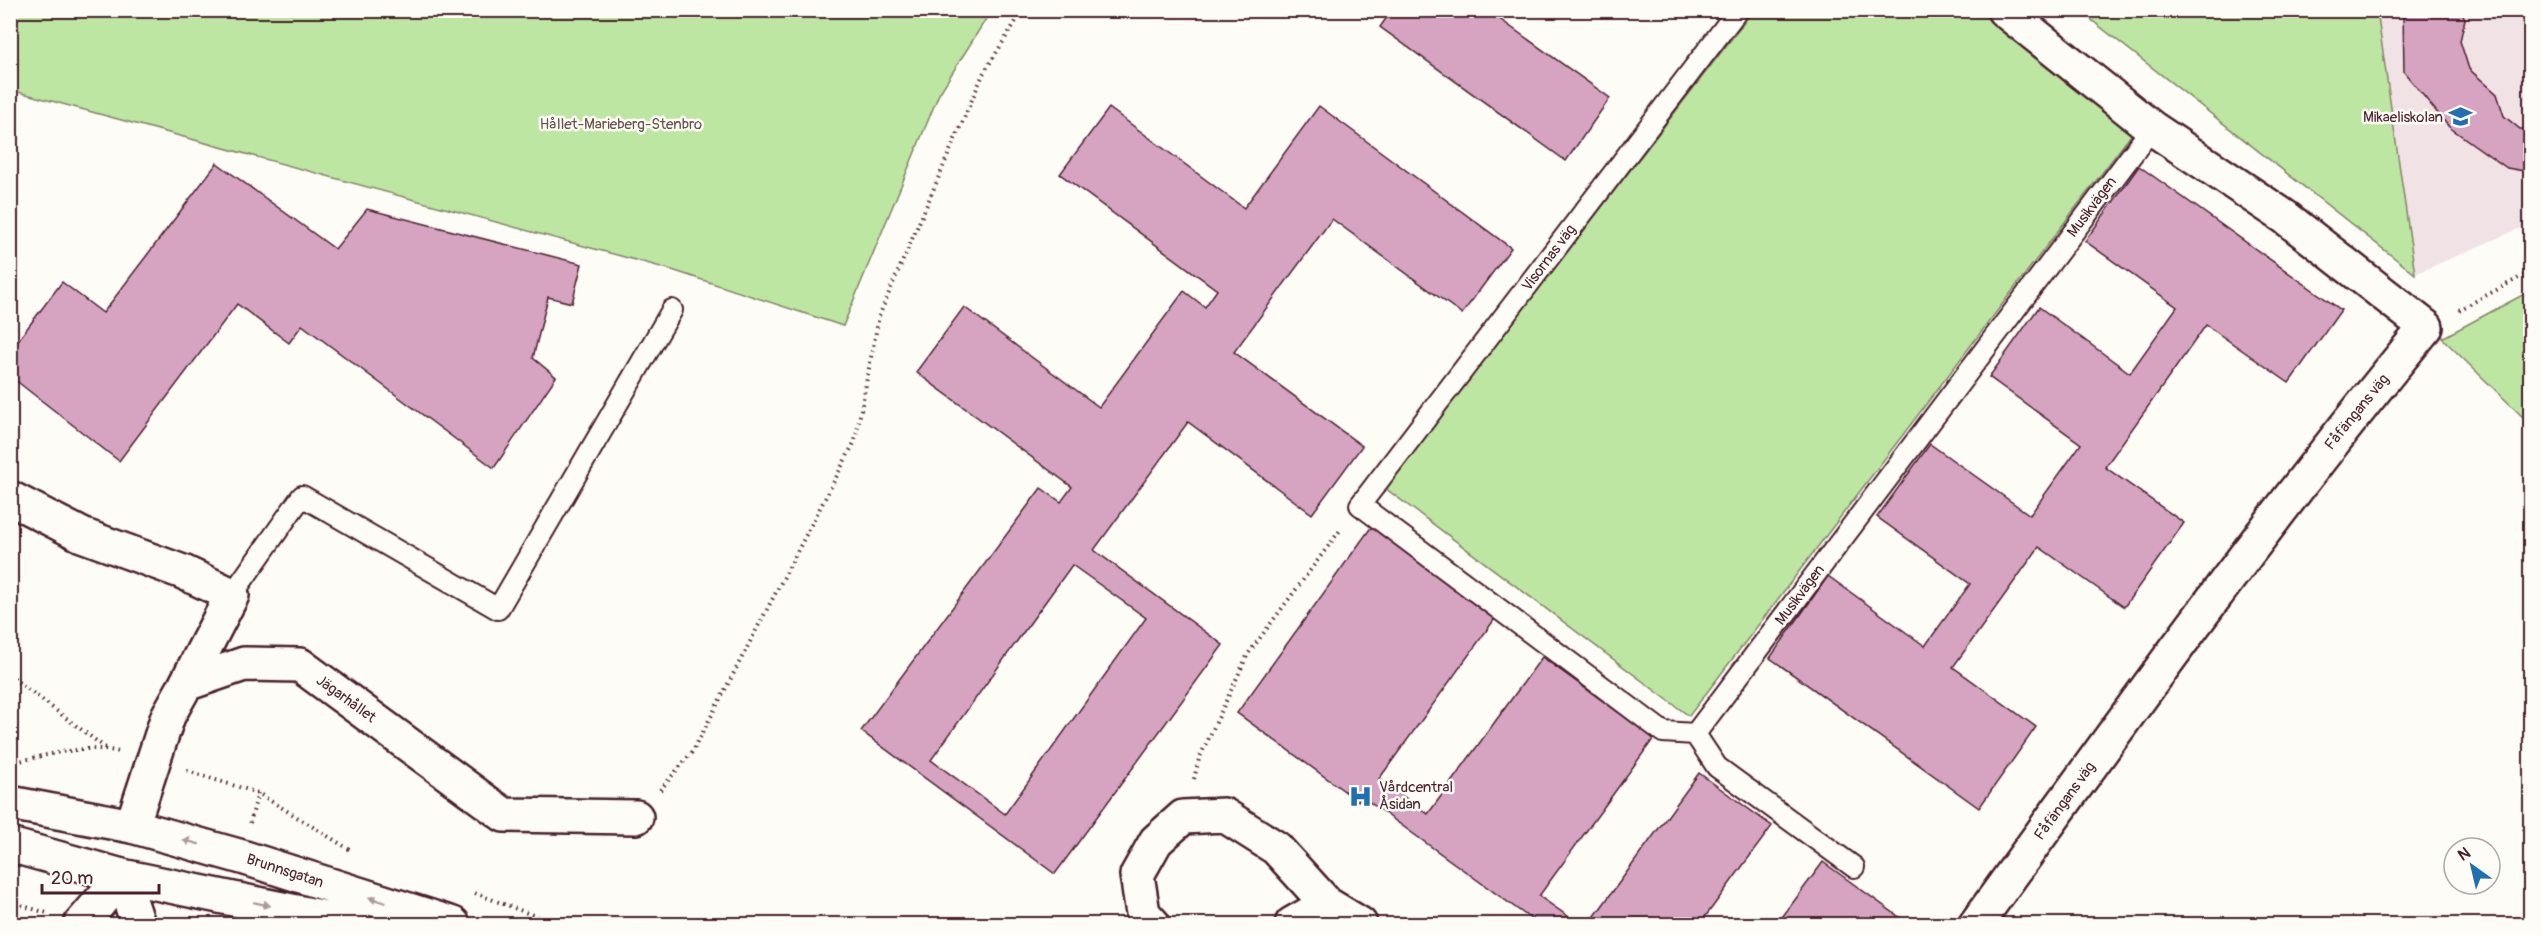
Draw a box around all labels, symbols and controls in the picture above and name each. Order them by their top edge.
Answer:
school or university icon: Mikaeliskolan [2448,104,2474,130]
place label: Mikaeliskolan [2363,108,2443,127]
park label: Hållet-Marieberg-Stenbro [540,115,702,134]
street label: Musikvägen [2063,173,2121,241]
street label: Visornas väg [1518,221,1580,295]
street label: Fåfängans väg [2321,370,2393,454]
street label: Musikvägen [1771,561,1829,629]
street label: Jägarhållet [312,671,380,728]
street label: Fåfängans väg [2030,758,2100,844]
place label: Vårdcentral Åsidan [1379,778,1453,814]
hospital icon: Vårdcentral Åsidan [1348,783,1374,809]
north arrow [2442,836,2502,896]
one-way arrow [182,837,200,847]
text: N [2454,843,2474,866]
street label: Brunnsgatan [244,850,326,892]
scale bar [42,857,159,895]
text: 20 m [51,867,93,890]
one-way arrow [368,895,386,905]
one-way arrow [252,900,271,909]

